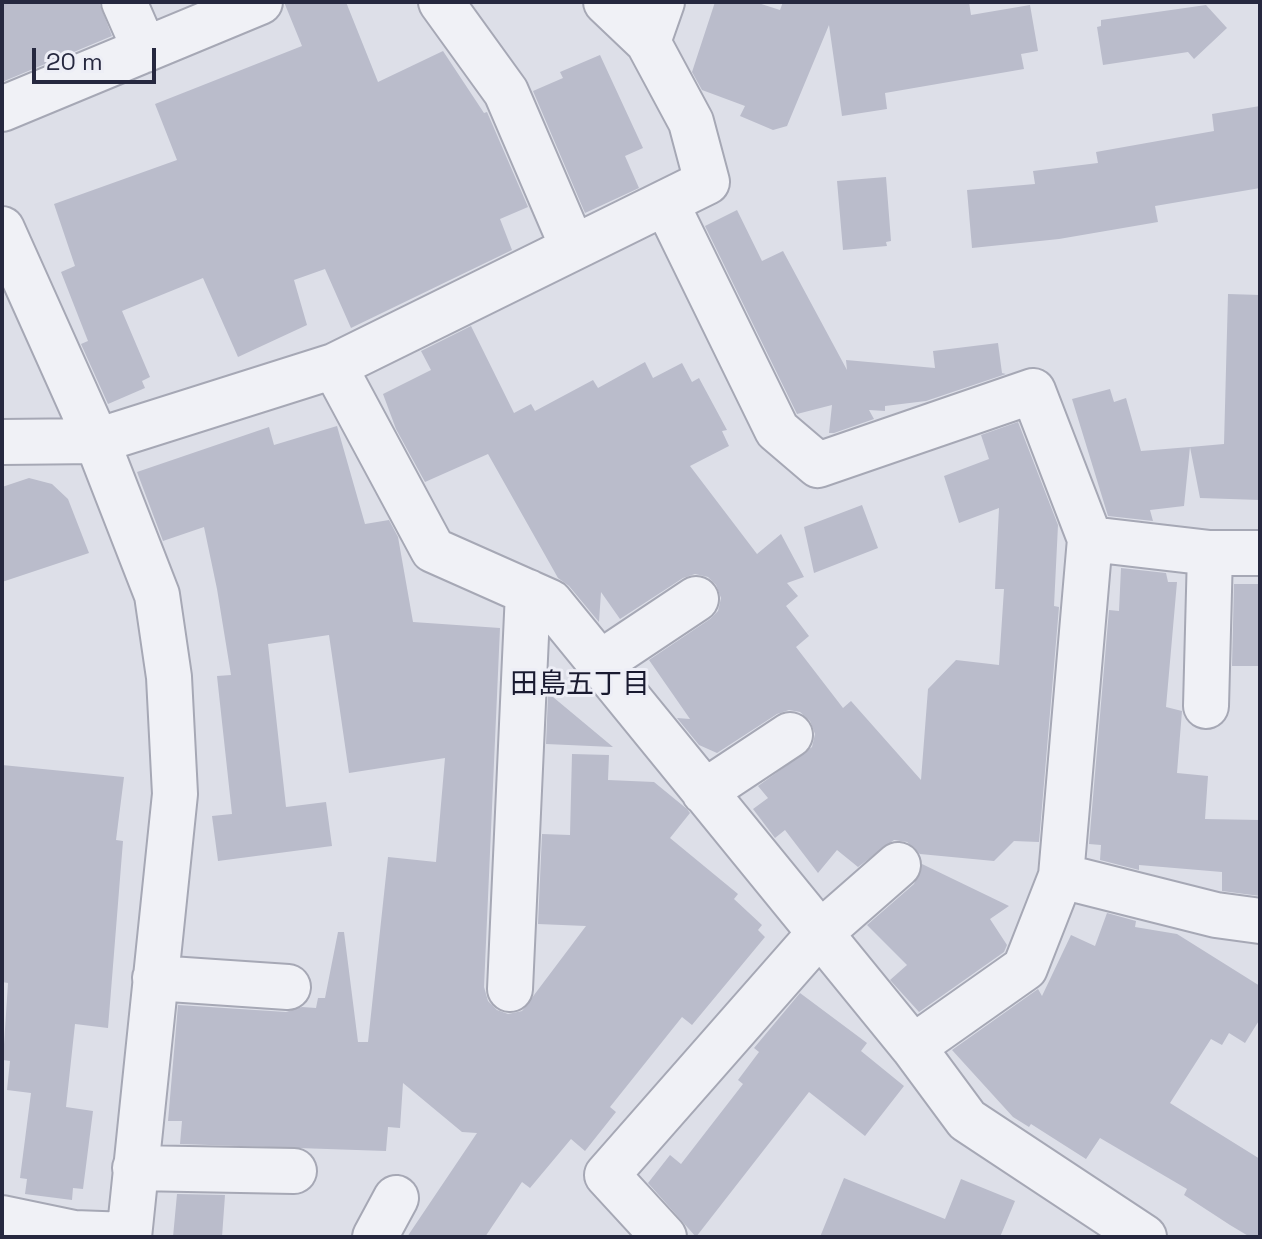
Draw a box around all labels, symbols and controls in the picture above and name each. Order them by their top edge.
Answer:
scale bar [36,32,160,82]
text: 20 m [46,46,103,77]
district label: 田島五丁目 [510,668,650,702]

